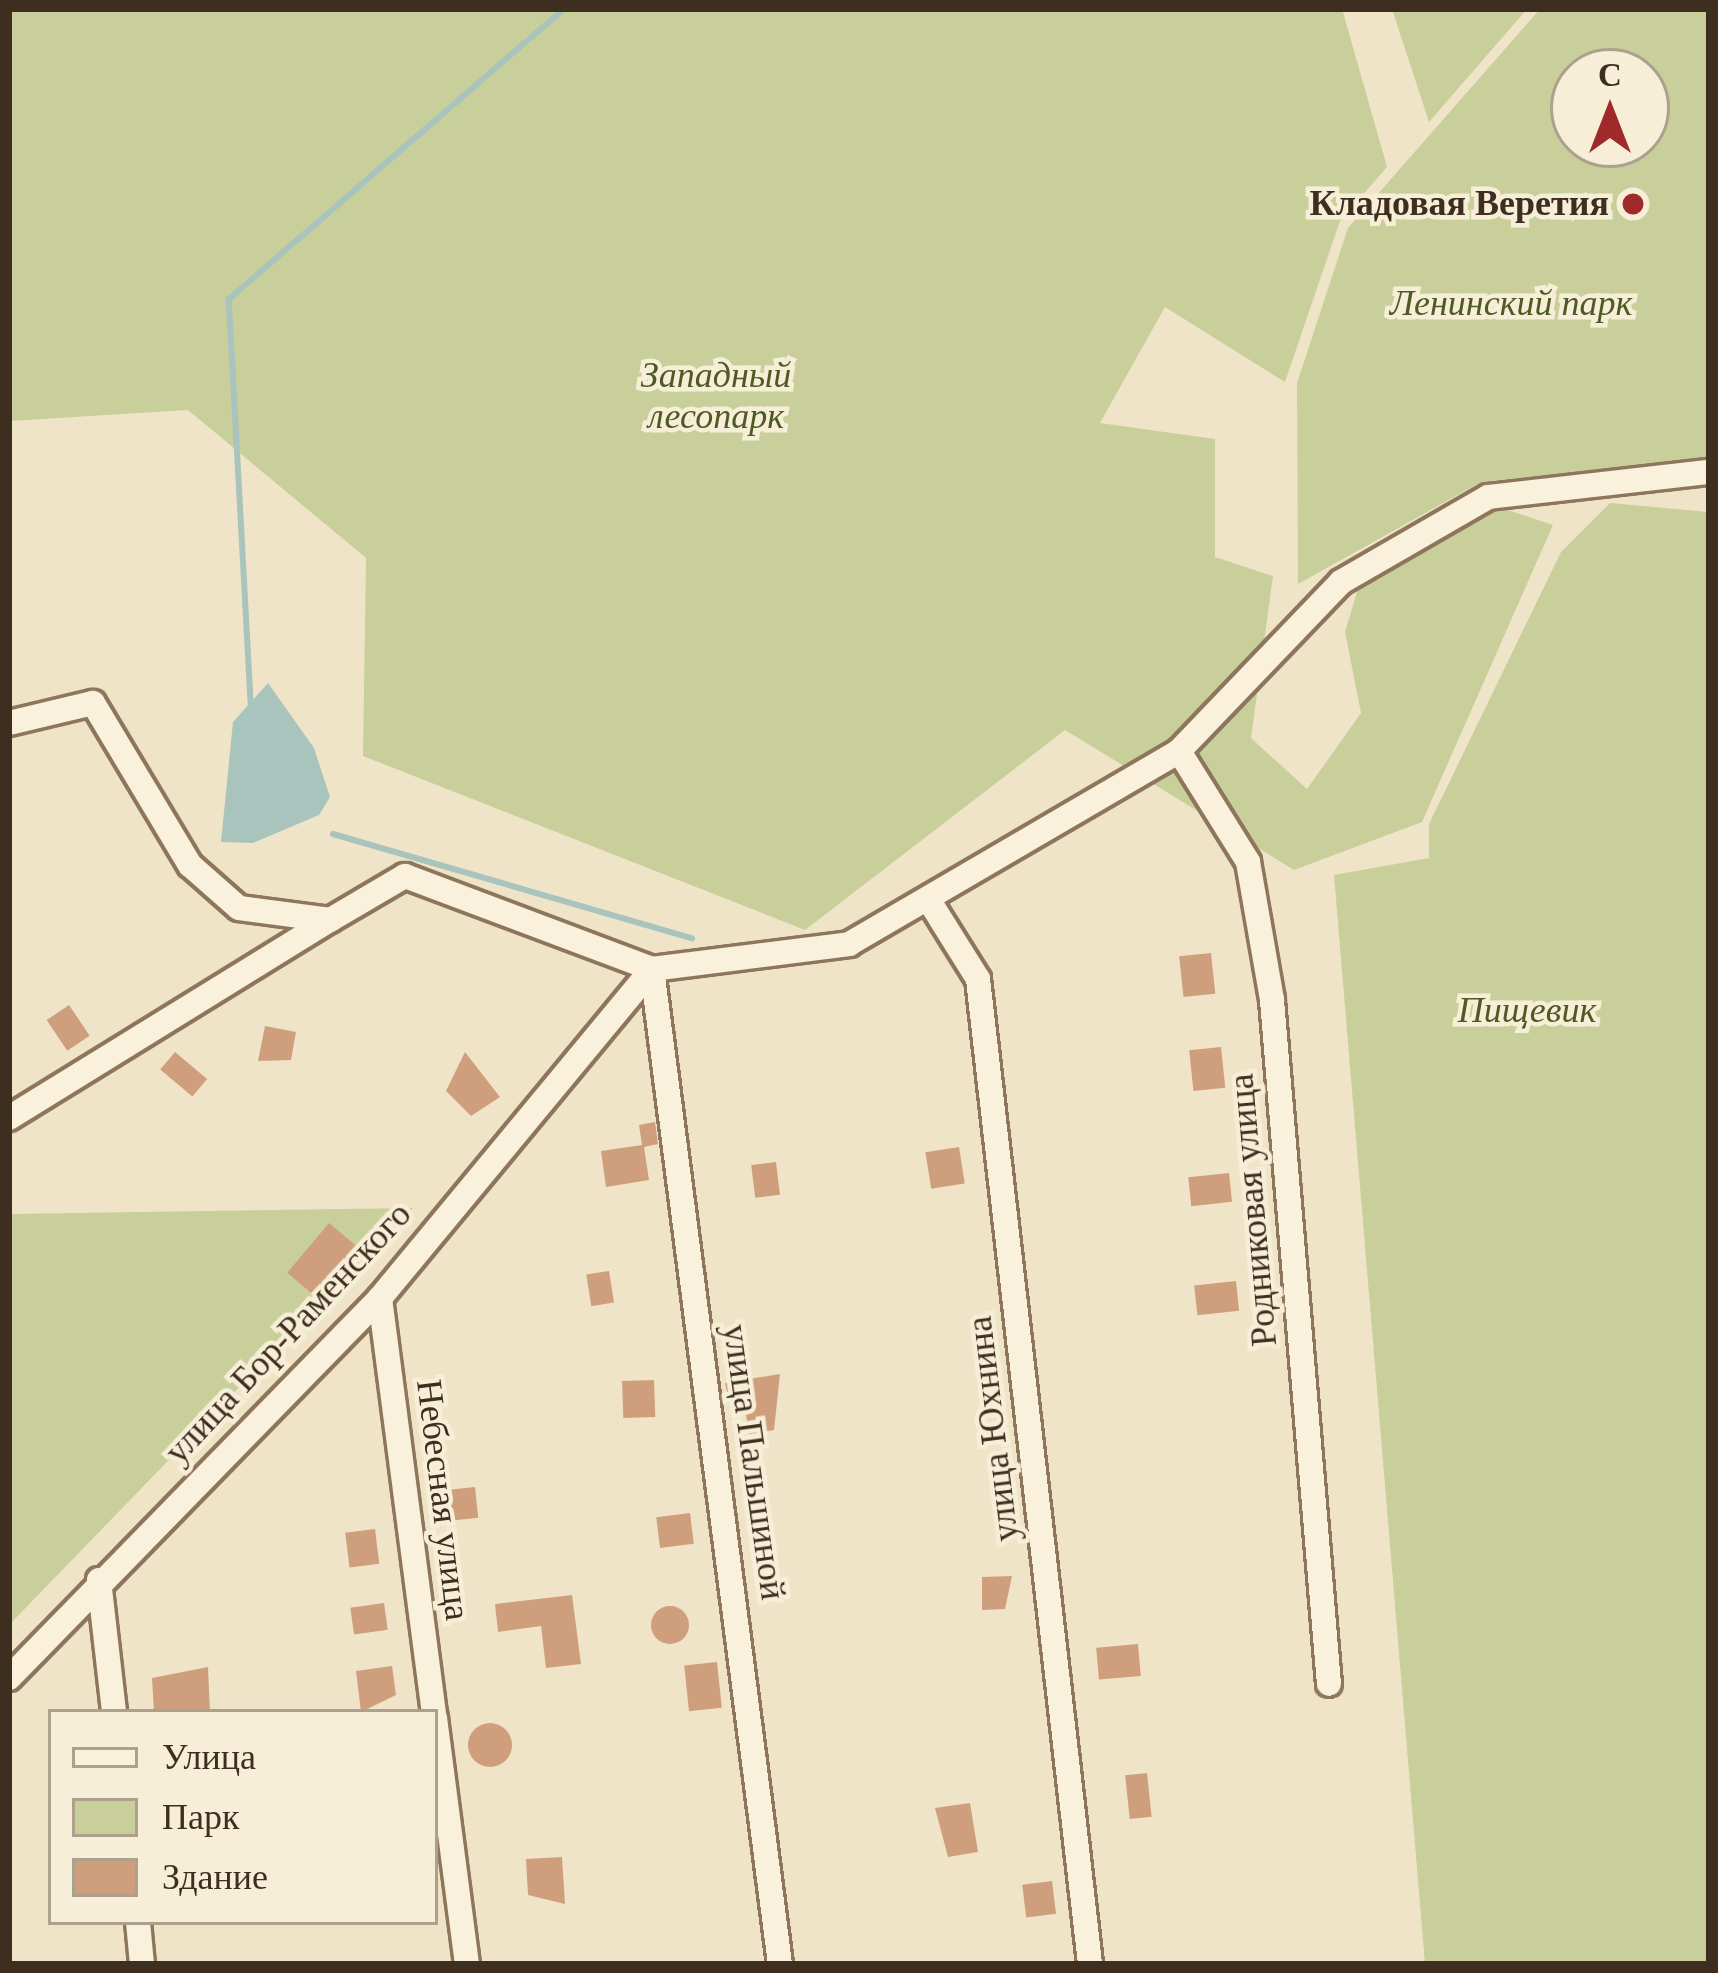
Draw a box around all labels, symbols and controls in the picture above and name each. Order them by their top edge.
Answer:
north arrow [1550,48,1670,168]
text: С [1598,57,1622,93]
place label: Кладовая Веретия [1310,182,1609,226]
marker: Кладовая Веретия [1620,191,1646,217]
park label: Ленинский парк [1390,282,1632,326]
park label: Западный лесопарк [641,353,791,438]
park label: Пищевик [1458,989,1596,1033]
street label: Родниковая улица [1220,1072,1286,1348]
street label: улица Бор-Раменского [156,1193,420,1473]
street label: улица Юхнина [958,1314,1028,1544]
street label: улица Пальшиной [713,1321,795,1603]
street label: Небесная улица [407,1377,479,1623]
legend [48,1709,438,1925]
text: Улица [162,1737,256,1777]
text: Парк [162,1797,239,1837]
text: Здание [162,1857,268,1897]

